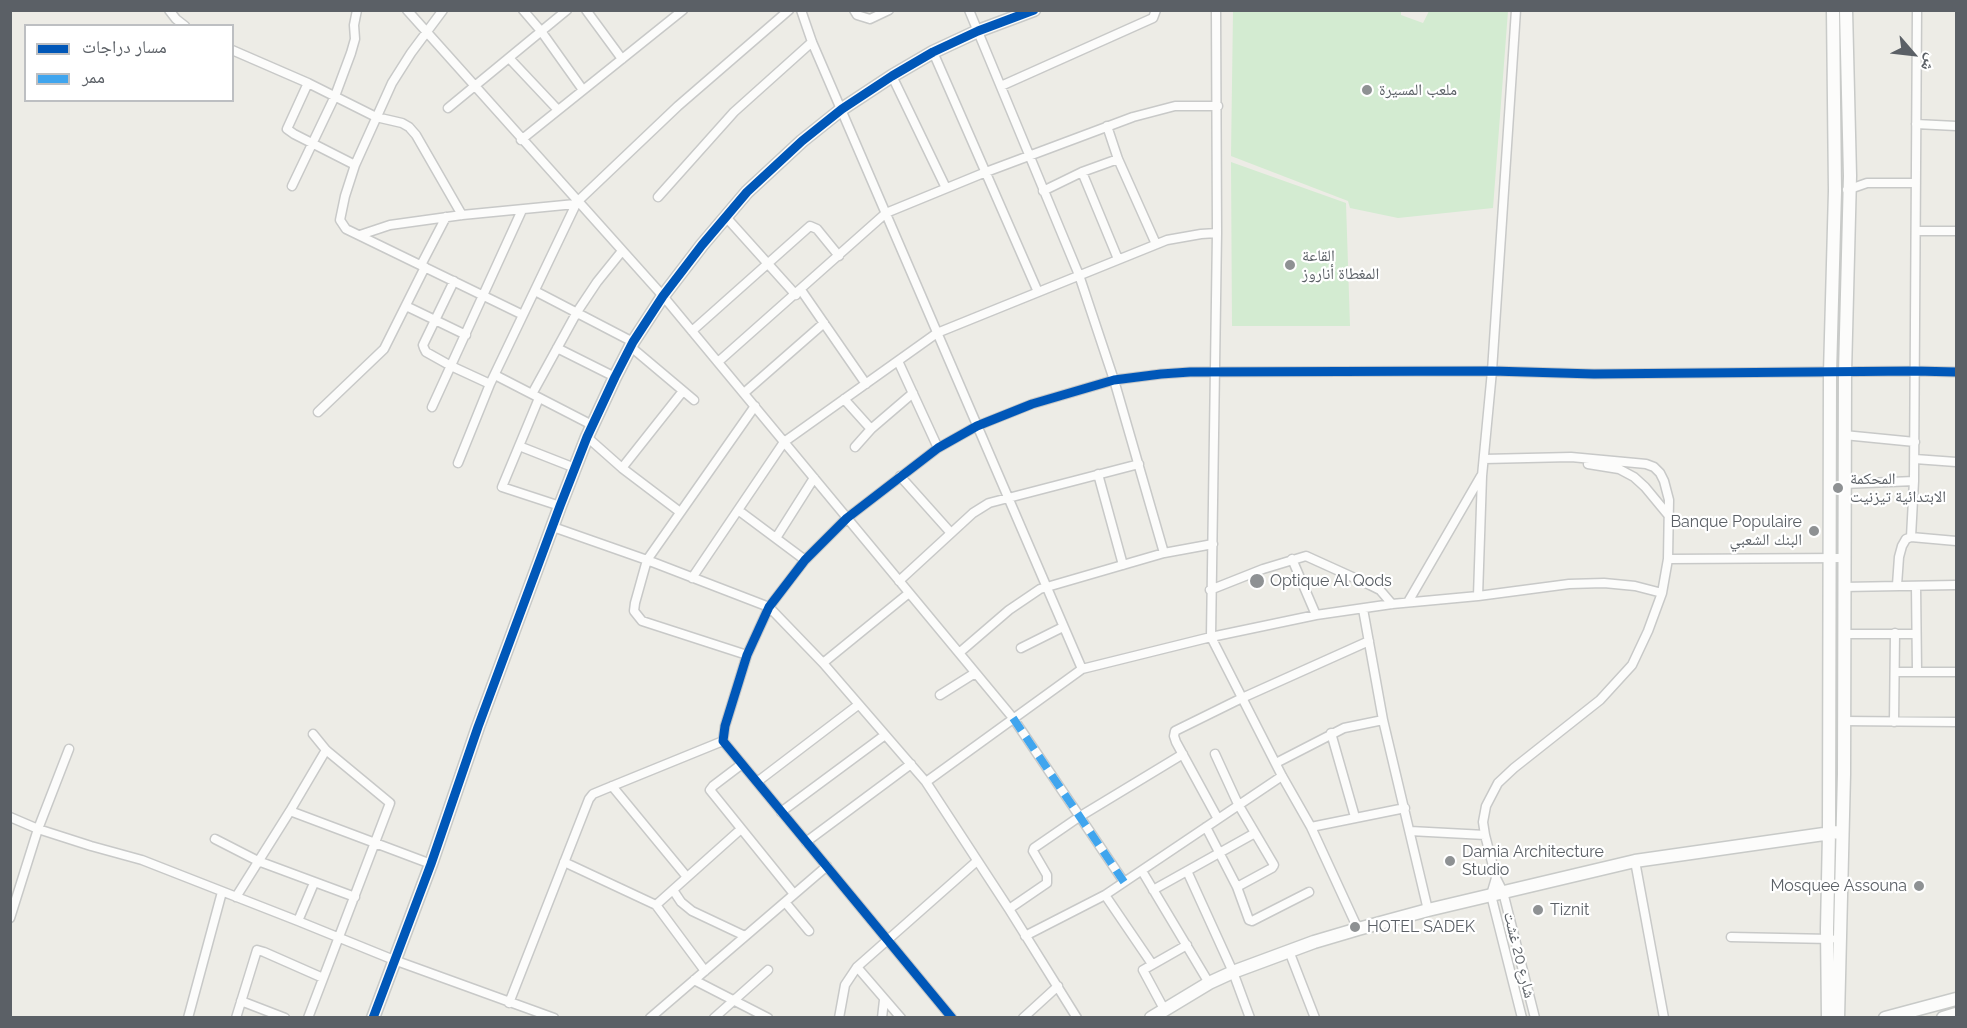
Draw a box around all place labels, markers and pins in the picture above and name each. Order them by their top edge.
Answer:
place label: ملعب المسيرة [1379,80,1457,100]
marker: ملعب المسيرة [1360,83,1374,97]
place label: القاعة المغطاة أناروز [1302,246,1379,284]
marker: القاعة المغطاة أناروز [1283,258,1297,272]
place label: المحكمة الابتدائية تيزنيت [1850,469,1946,507]
marker: المحكمة الابتدائية تيزنيت [1831,481,1845,495]
place label: Banque Populaire البنك الشعبي [1670,512,1802,550]
marker: Banque Populaire البنك الشعبي [1807,524,1821,538]
place label: Optique Al Qods [1270,571,1392,591]
marker: Optique Al Qods [1248,572,1266,590]
place label: Damia Architecture Studio [1462,842,1604,880]
marker: Damia Architecture Studio [1443,854,1457,868]
place label: Mosquee Assouna [1770,876,1907,896]
marker: Mosquee Assouna [1912,879,1926,893]
place label: Tiznit [1550,900,1589,920]
marker: Tiznit [1531,903,1545,917]
place label: HOTEL SADEK [1367,917,1475,937]
marker: HOTEL SADEK [1348,920,1362,934]

